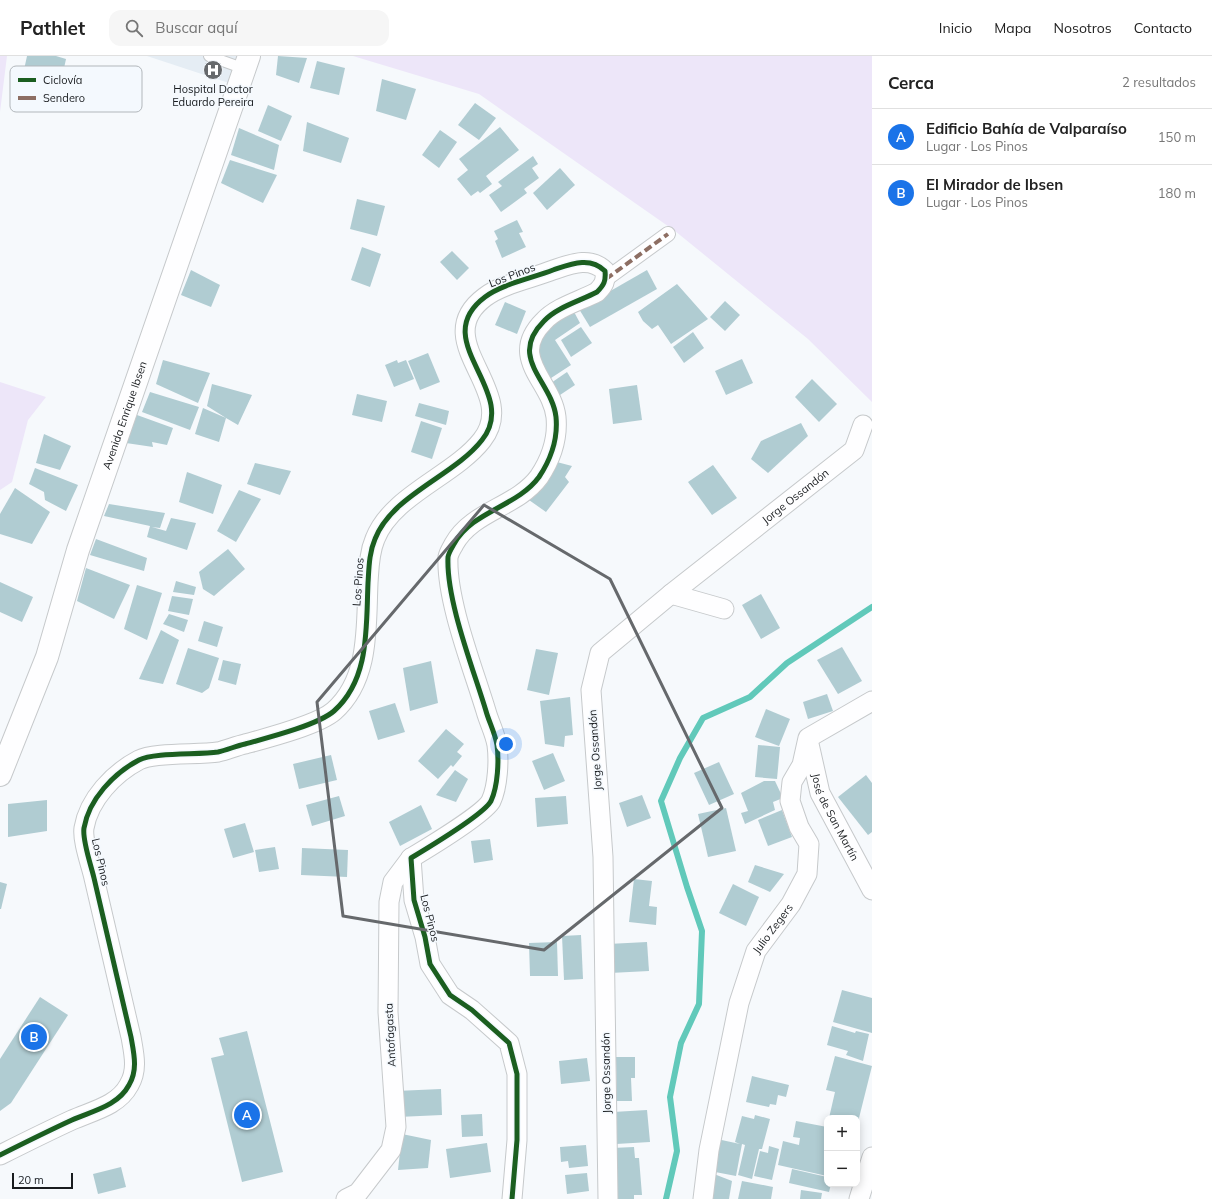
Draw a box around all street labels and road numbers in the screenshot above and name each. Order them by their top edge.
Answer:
street label: Los Pinos [487,260,537,290]
street label: Avenida Enrique Ibsen [99,359,150,471]
street label: Jorge Ossandón [759,466,832,527]
street label: Los Pinos [349,557,367,607]
street label: Jorge Ossandón [585,709,605,791]
street label: José de San Martín [809,772,862,863]
street label: Los Pinos [89,837,113,887]
street label: Los Pinos [417,893,443,943]
street label: Julio Zegers [749,901,796,956]
street label: Antofagasta [381,1003,399,1067]
street label: Jorge Ossandón [598,1032,614,1114]

